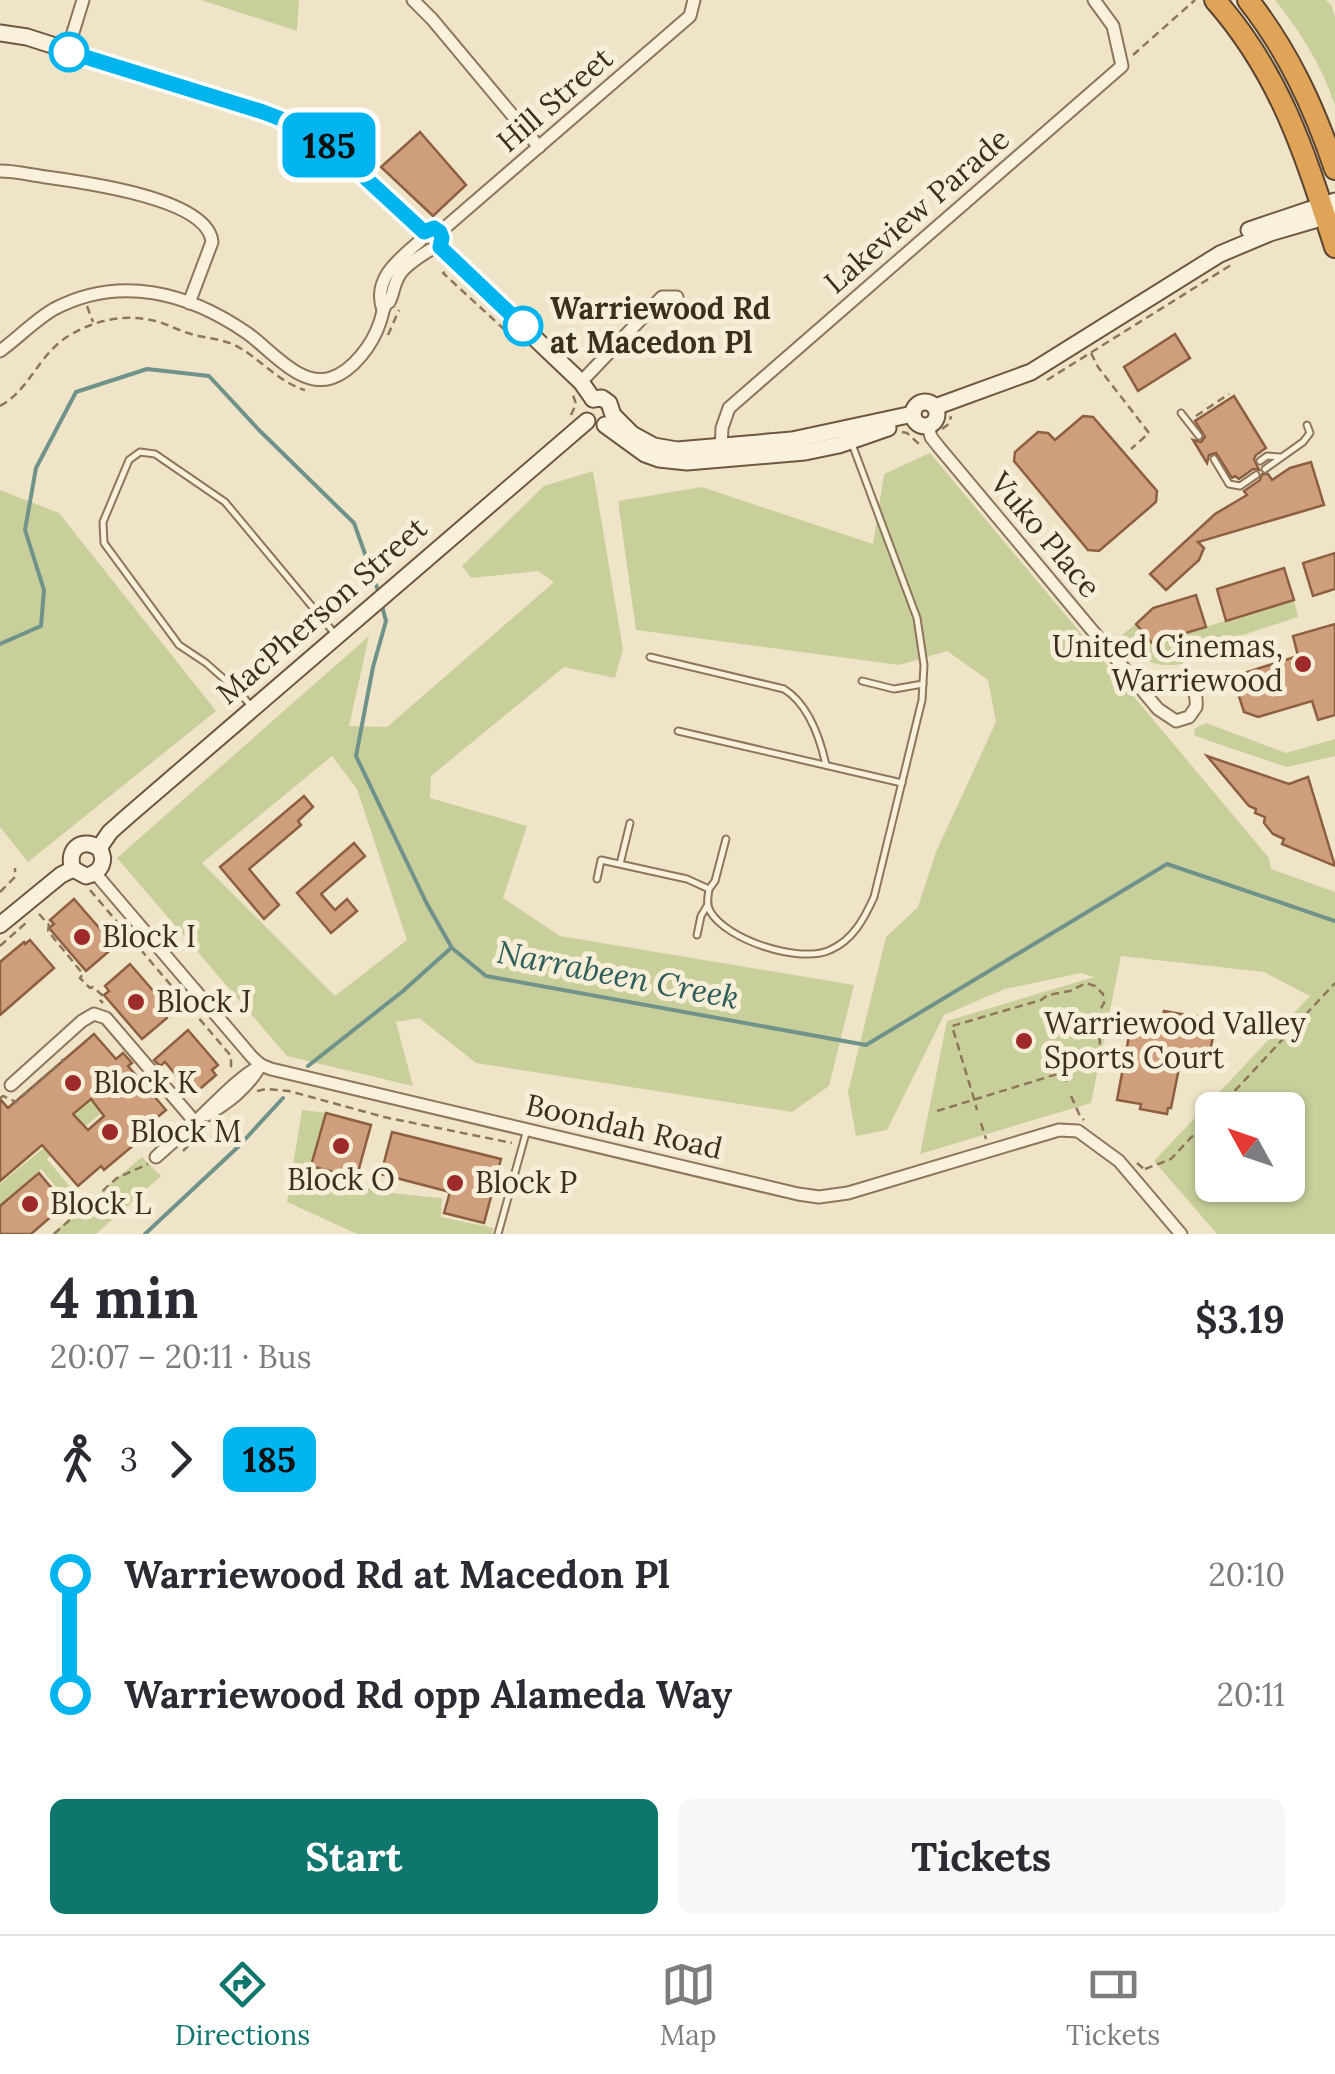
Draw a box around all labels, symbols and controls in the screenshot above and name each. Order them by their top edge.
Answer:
unlabelled marker [50,33,88,71]
street label: Hill Street [489,38,620,160]
line badge: 185 [272,112,386,178]
street label: Lakeview Parade [816,119,1017,301]
text: 185 [302,123,356,168]
place label: Warriewood Rd at Macedon Pl [550,289,771,361]
marker: Warriewood Rd at Macedon Pl [504,307,542,345]
street label: Vuko Place [982,463,1109,605]
street label: MacPherson Street [208,508,435,712]
place label: United Cinemas, Warriewood [1052,627,1283,699]
marker: United Cinemas, Warriewood [1292,653,1314,675]
place label: Block I [102,917,196,955]
marker: Block I [71,926,93,948]
water label: Narrabeen Creek [493,931,743,1018]
place label: Block J [156,982,251,1020]
marker: Block J [125,991,147,1013]
place label: Warriewood Valley Sports Court [1044,1004,1306,1076]
marker: Warriewood Valley Sports Court [1013,1030,1035,1052]
place label: Block K [93,1063,198,1101]
marker: Block K [62,1072,84,1094]
street label: Boondah Road [522,1085,726,1167]
north arrow [1195,1092,1305,1202]
map controls [1195,1092,1305,1202]
place label: Block M [130,1112,242,1150]
marker: Block M [99,1121,121,1143]
marker: Block O [330,1135,352,1157]
place label: Block O [287,1160,395,1198]
place label: Block P [475,1163,577,1201]
marker: Block P [444,1172,466,1194]
place label: Block L [50,1184,151,1222]
marker: Block L [19,1193,41,1215]
text: 4 min [50,1263,198,1333]
text: $3.19 [1195,1295,1285,1343]
text: 20:07 – 20:11 · Bus [50,1336,311,1377]
icon: walk [50,1432,105,1487]
icon: forward [153,1432,208,1487]
text: 185 [243,1437,296,1482]
text: 3 [120,1439,138,1480]
text: Warriewood Rd at Macedon Pl [124,1550,670,1598]
text: 20:10 [1208,1554,1285,1595]
text: Warriewood Rd opp Alameda Way [124,1670,732,1718]
text: 20:11 [1217,1674,1285,1715]
button: Start [50,1799,658,1914]
button: Tickets [678,1799,1285,1914]
tab: Directions [175,1957,310,2053]
tab: Map [660,1957,717,2053]
tab: Tickets [1066,1957,1160,2053]

